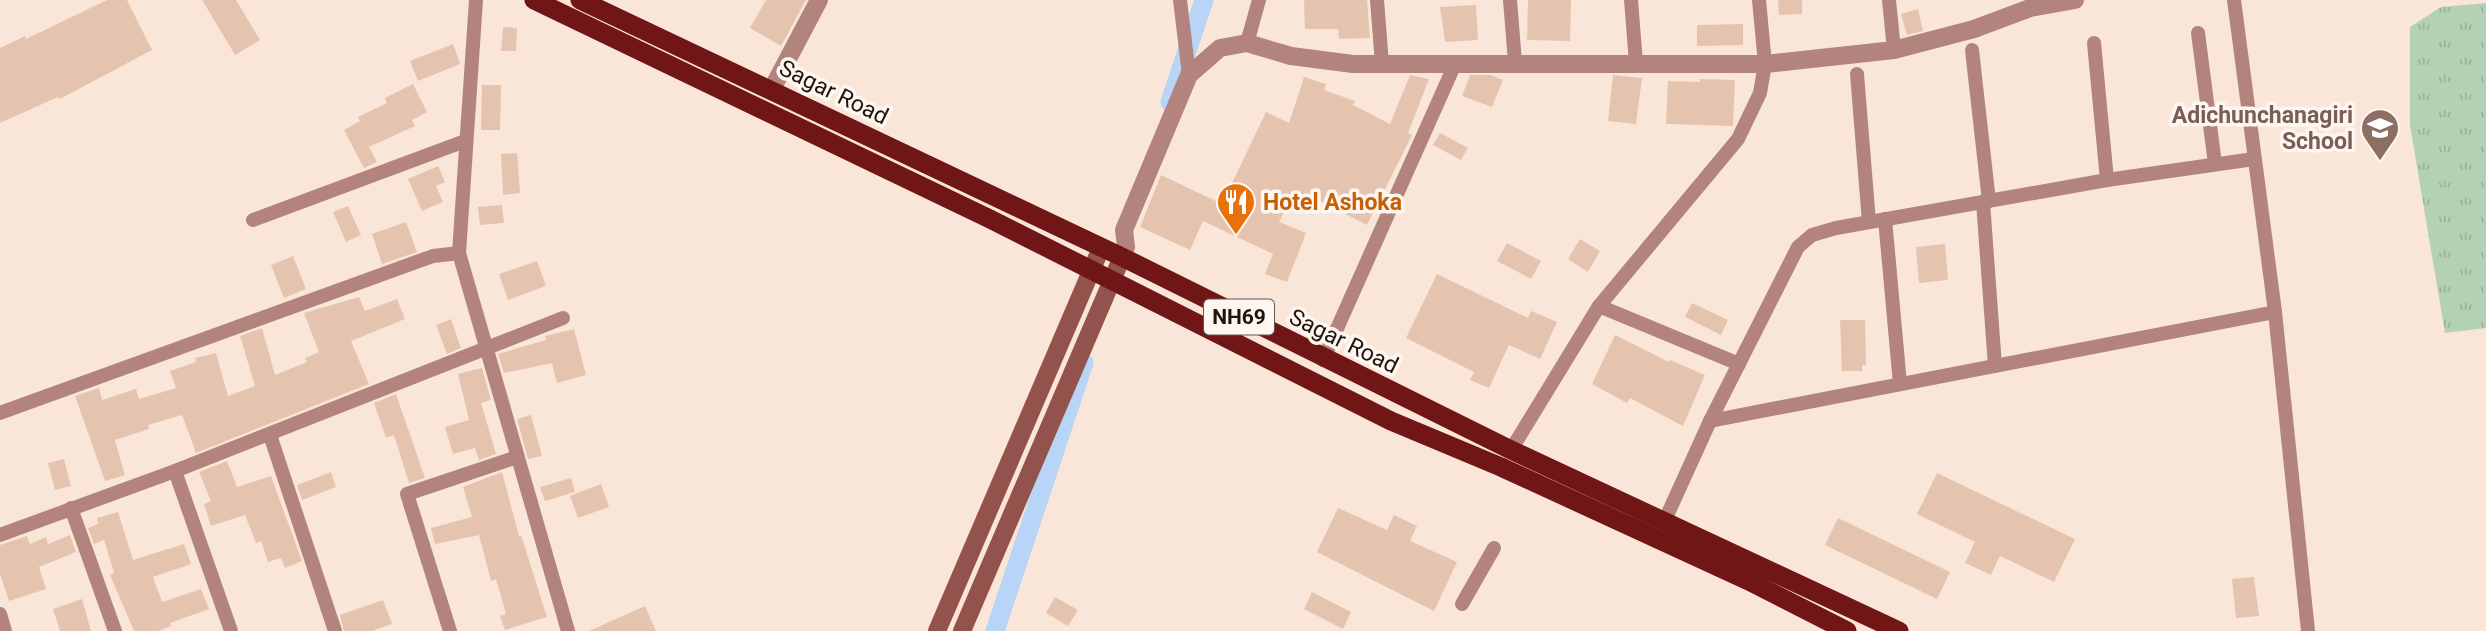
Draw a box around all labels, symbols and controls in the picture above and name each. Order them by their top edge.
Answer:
street label: Sagar Road [775,54,893,130]
place label: Adichunchanagiri School [2172,102,2353,155]
school or university icon: Adichunchanagiri School [2359,107,2401,162]
restaurant icon: Hotel Ashoka [1215,181,1257,236]
place label: Hotel Ashoka [1263,189,1402,216]
road number: NH69 [1204,300,1274,334]
street label: Sagar Road [1285,303,1403,379]

